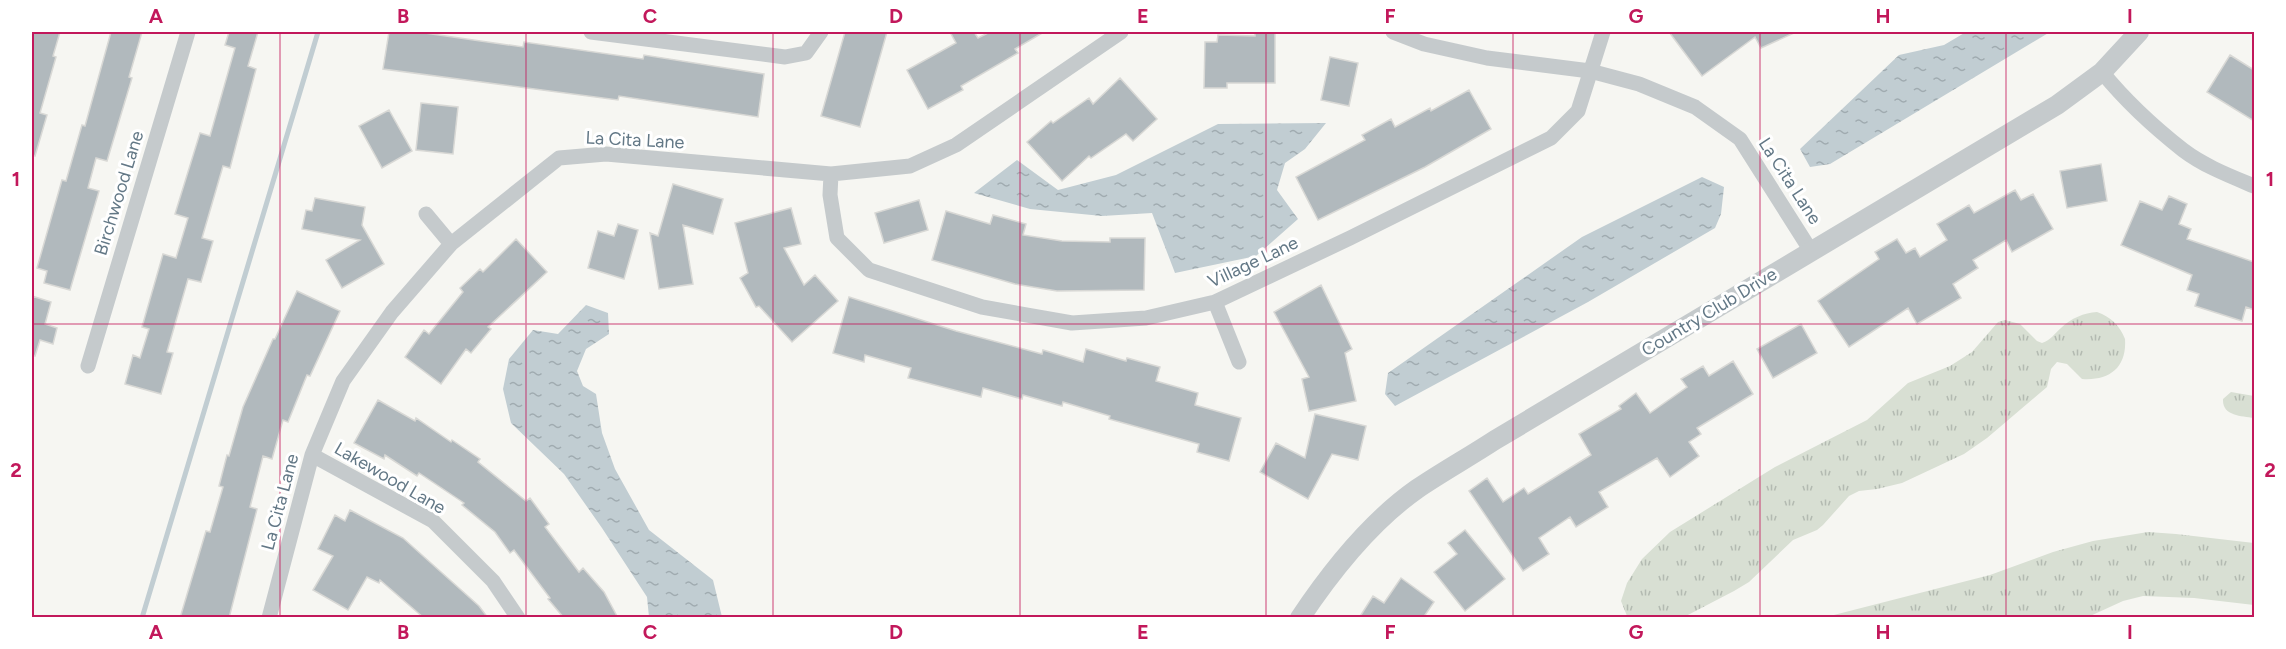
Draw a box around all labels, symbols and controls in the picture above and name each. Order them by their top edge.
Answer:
text: A [149,4,164,28]
text: B [397,4,409,28]
text: C [643,4,657,28]
text: D [889,4,903,28]
text: E [1137,4,1149,28]
text: F [1384,4,1396,28]
text: G [1629,4,1644,28]
text: H [1876,4,1891,28]
text: I [2127,4,2133,28]
street label: La Cita Lane [585,126,685,154]
street label: Birchwood Lane [90,128,148,258]
street label: La Cita Lane [1754,134,1826,229]
text: 1 [12,167,20,191]
text: 1 [2266,167,2274,191]
street label: Village Lane [1204,231,1302,292]
street label: Country Club Drive [1637,263,1781,361]
street label: Lakewood Lane [330,437,450,519]
street label: La Cita Lane [257,451,303,553]
text: 2 [10,458,22,482]
text: 2 [2264,458,2276,482]
text: A [149,620,164,644]
text: B [397,620,409,644]
text: C [643,620,657,644]
text: D [889,620,903,644]
text: E [1137,620,1149,644]
text: F [1384,620,1396,644]
text: G [1629,620,1644,644]
text: H [1876,620,1891,644]
text: I [2127,620,2133,644]

